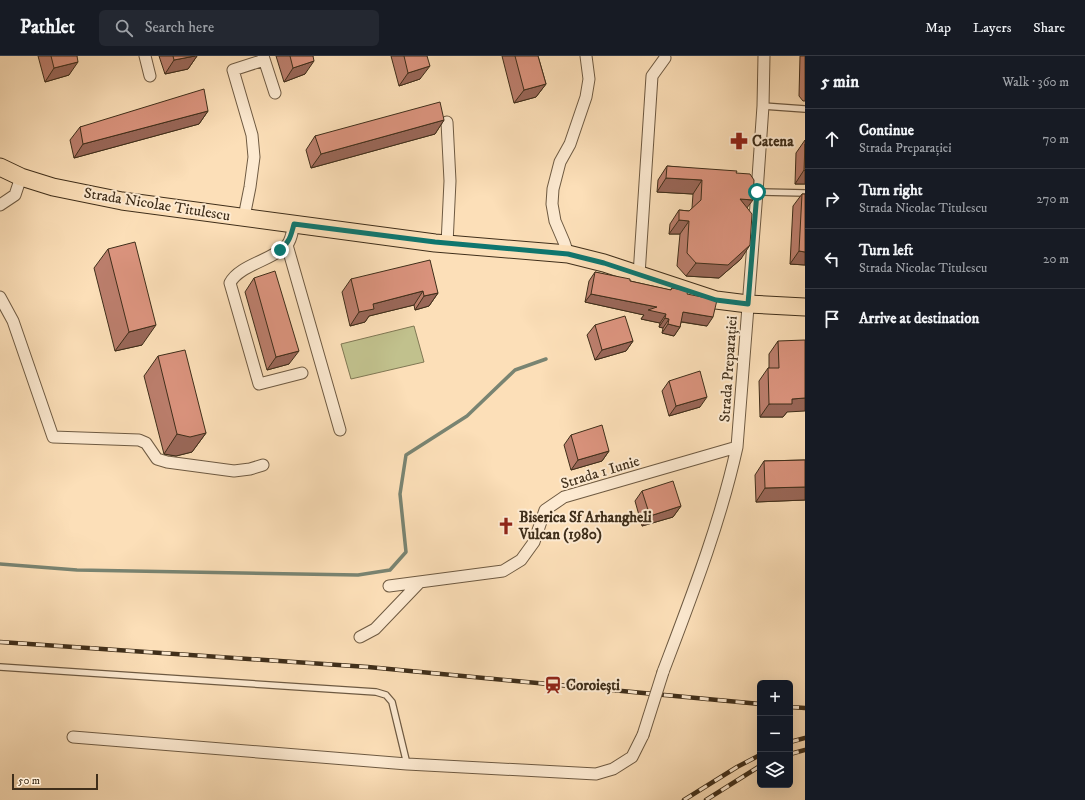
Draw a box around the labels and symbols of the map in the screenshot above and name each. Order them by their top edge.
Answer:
pharmacy icon: Catena [729,131,749,151]
place label: Catena [752,132,794,151]
route start [748,183,766,201]
street label: Strada Nicolae Titulescu [82,184,232,225]
route end [271,241,289,259]
street label: Strada Preparației [715,315,742,423]
street label: Strada 1 Iunie [558,451,642,493]
place label: Biserica Sf Arhangheli Vulcan (1980) [518,508,652,544]
church icon: Biserica Sf Arhangheli Vulcan (1980) [496,516,516,536]
station icon: Coroiești [543,675,563,695]
place label: Coroiești [566,676,620,695]
scale bar [12,772,98,791]

